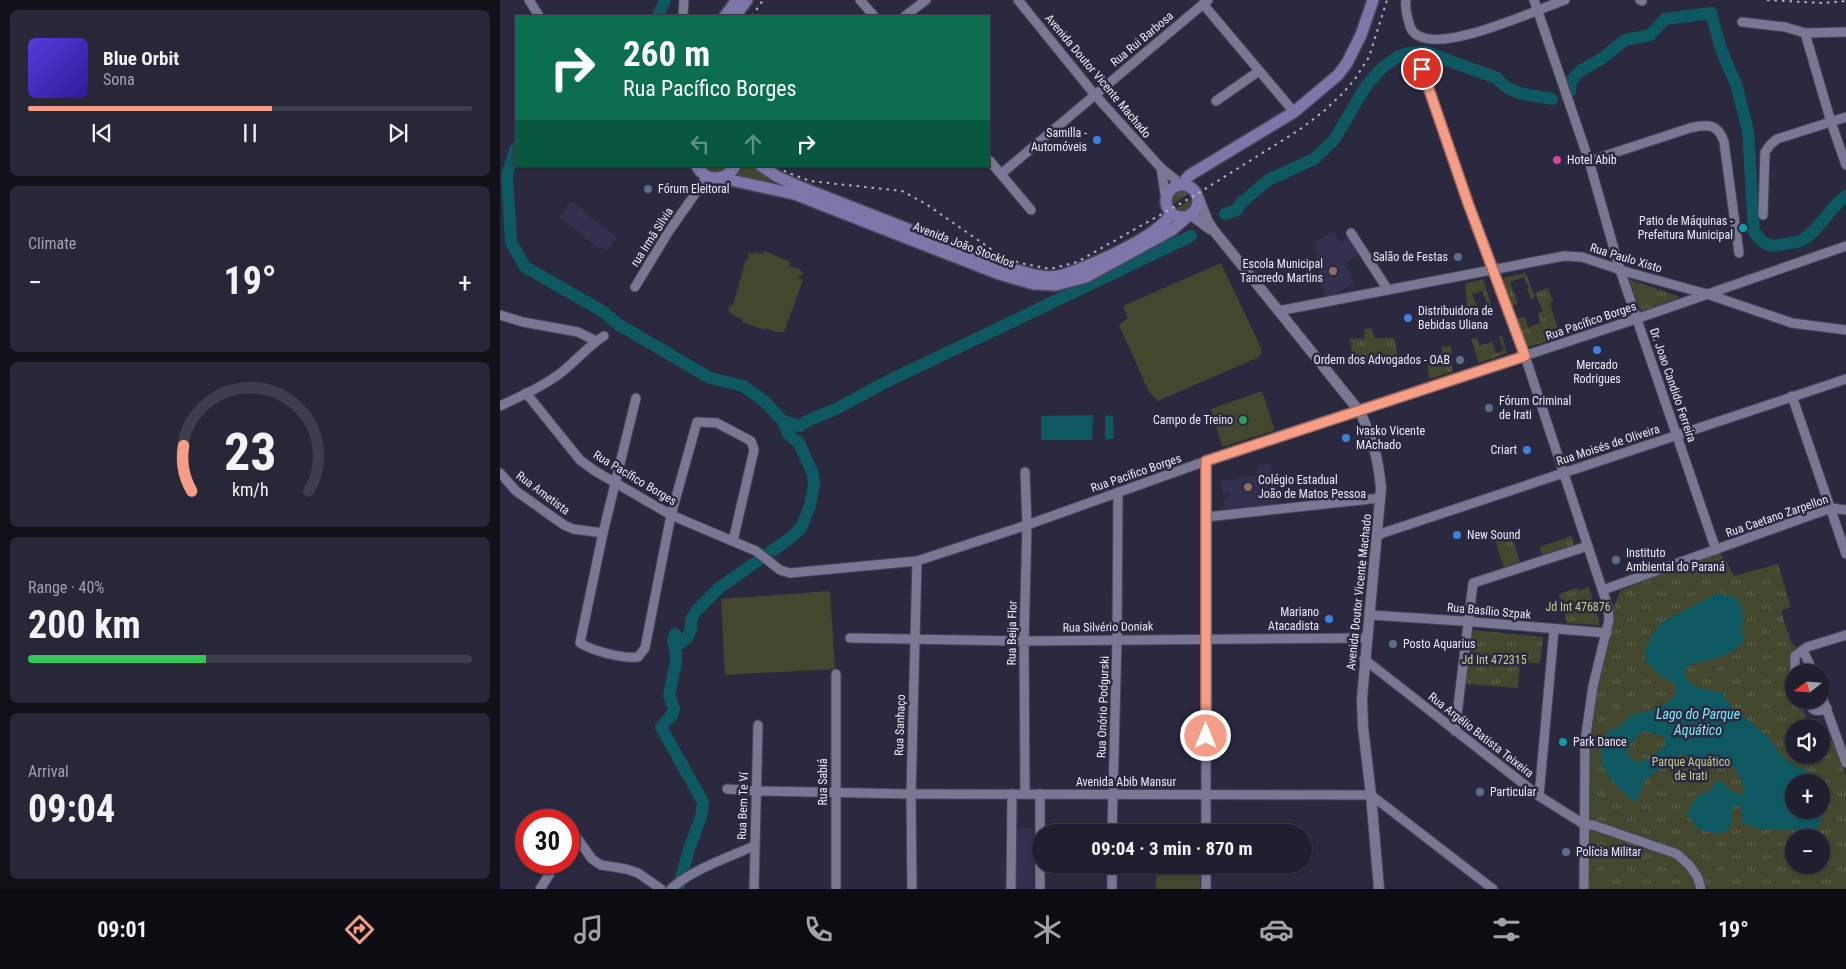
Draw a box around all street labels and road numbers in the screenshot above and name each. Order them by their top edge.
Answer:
street label: Rua Rui Barbosa [1108,9,1176,69]
street label: Avenida Doutor Vicente Machado [1042,11,1154,141]
street label: rua Irmã Silvia [628,205,676,269]
street label: Avenida João Stocklos [911,219,1017,271]
street label: Rua Paulo Xisto [1588,240,1664,276]
street label: Rua Pacífico Borges [1544,299,1638,343]
street label: Dr. Joao Candido Ferreira [1647,326,1699,444]
street label: Rua Moisés de Oliveira [1555,422,1662,468]
street label: Rua Pacífico Borges [591,448,679,508]
street label: Rua Pacífico Borges [1089,451,1183,495]
street label: Rua Ametista [513,468,573,518]
street label: Rua Caetano Zarpellon [1724,492,1830,540]
street label: Avenida Doutor Vicente Machado [1344,513,1374,671]
street label: Rua Beija Flor [1004,600,1020,666]
street label: Rua Basílio Szpak [1446,600,1532,622]
street label: Rua Silvério Doniak [1062,619,1154,635]
street label: Rua Onório Podgurski [1094,656,1112,758]
street label: Rua Argélio Batista Teixeira [1426,690,1537,781]
street label: Rua Sanhaço [892,694,908,756]
street label: Rua Sabiá [816,758,830,806]
street label: Rua Bem Te Ví [735,771,751,840]
street label: Avenida Abib Mansur [1076,775,1176,789]

